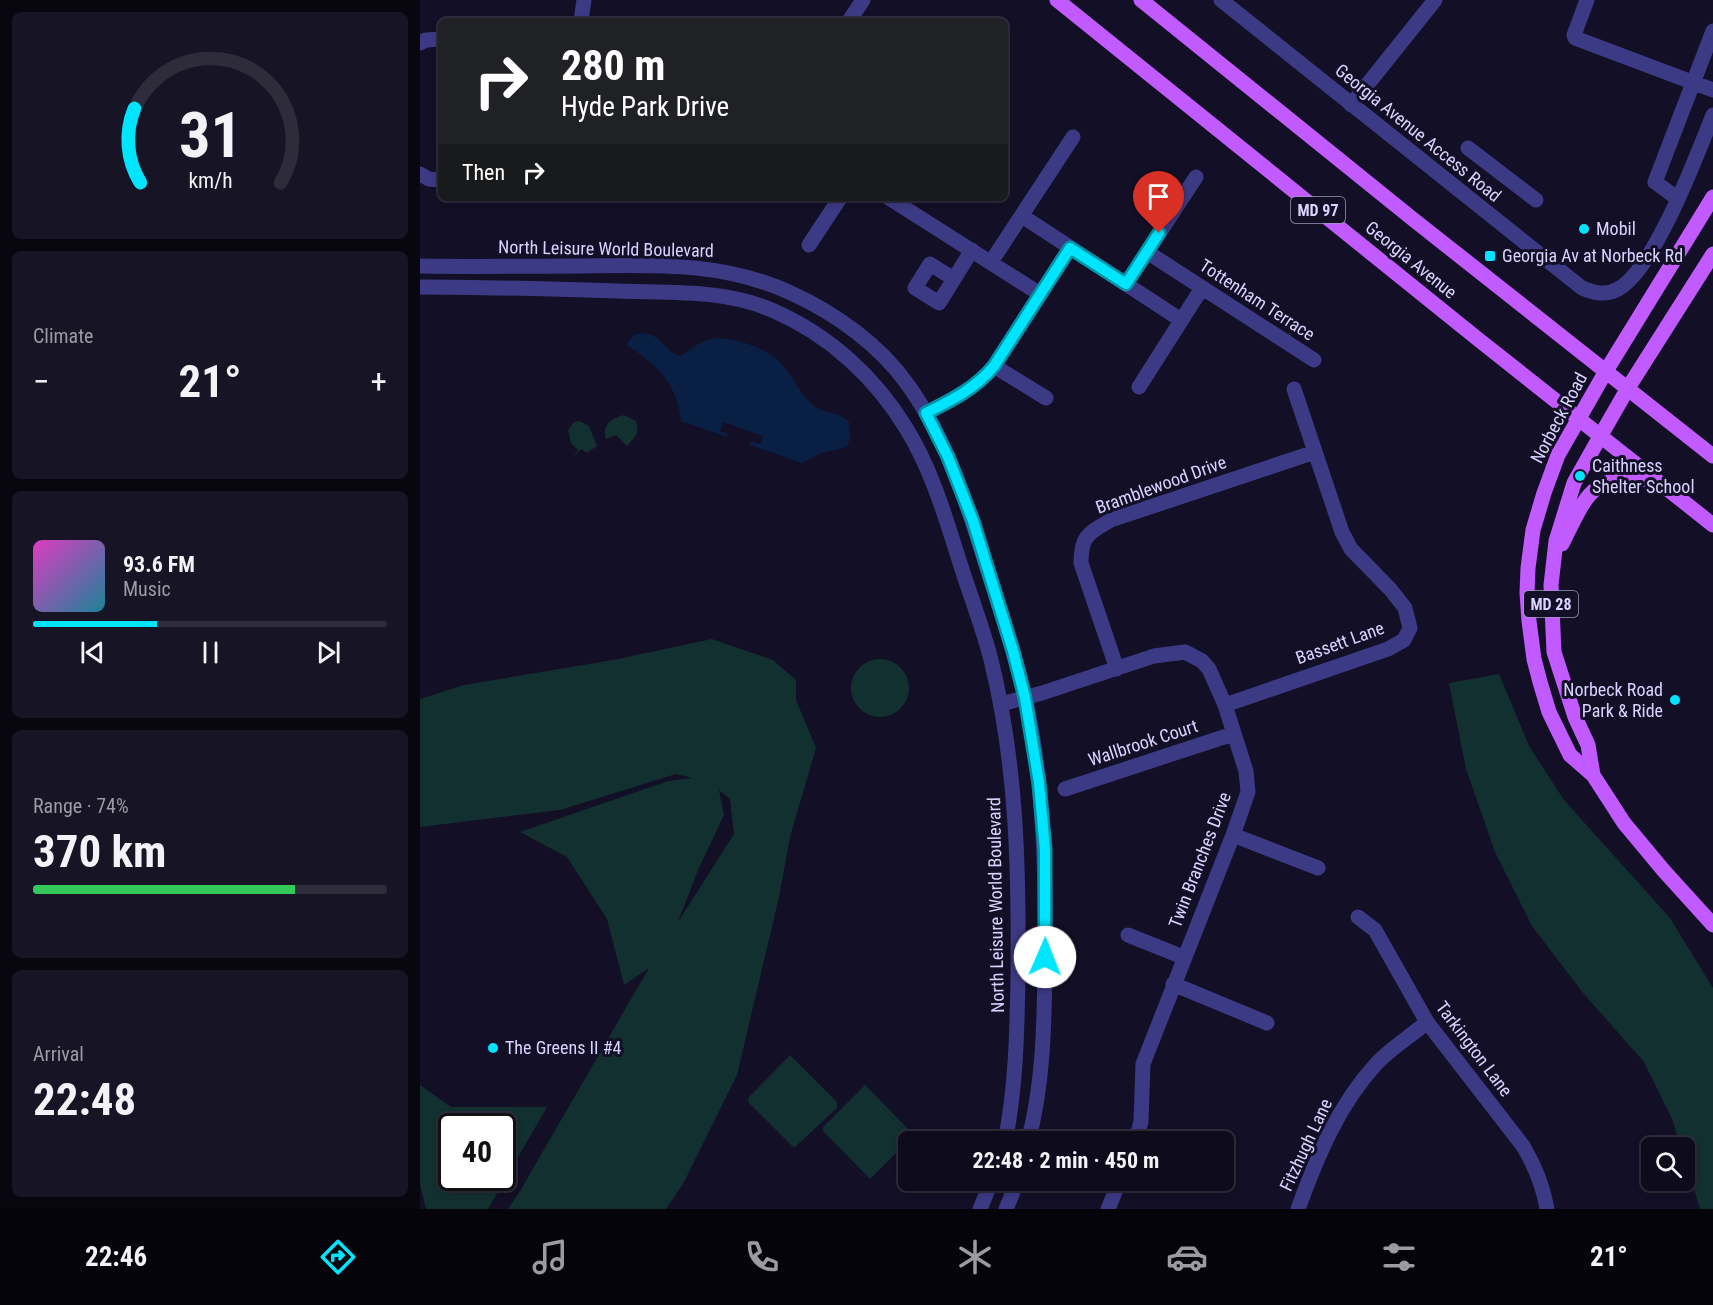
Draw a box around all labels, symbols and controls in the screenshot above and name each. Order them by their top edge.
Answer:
text: 280 m [561,41,666,90]
icon: right [462,42,540,120]
street label: Georgia Avenue Access Road [1331,59,1505,206]
text: Hyde Park Drive [561,91,729,123]
text: 31 [178,99,242,172]
icon: right [517,156,550,189]
text: Then [462,160,505,185]
text: km/h [188,168,232,193]
pin [1133,171,1184,233]
icon: arrive [1142,180,1175,213]
road number: MD 97 [1291,197,1345,223]
street label: Georgia Avenue [1362,217,1461,303]
place label: Mobil [1596,218,1636,239]
marker: Mobil [1577,222,1591,236]
street label: North Leisure World Boulevard [498,236,714,261]
place label: Georgia Av at Norbeck Rd [1502,245,1683,266]
marker: Georgia Av at Norbeck Rd [1483,249,1497,263]
street label: Tottenham Terrace [1196,255,1319,345]
text: Climate [33,324,93,348]
text: 21° [179,355,242,408]
text: − [33,362,50,401]
text: + [371,362,387,401]
street label: Norbeck Road [1526,369,1591,467]
street label: Bramblewood Drive [1093,451,1229,518]
place label: Caithness Shelter School [1592,455,1695,497]
marker: Caithness Shelter School [1573,469,1587,483]
text: 93.6 FM [123,552,195,577]
text: Music [123,577,171,601]
road number: MD 28 [1524,591,1578,617]
street label: Bassett Lane [1293,617,1387,668]
icon: previous [76,636,109,669]
icon: pause [194,636,227,669]
icon: next [312,636,345,669]
place label: Norbeck Road Park & Ride [1563,679,1663,721]
marker: Norbeck Road Park & Ride [1668,693,1682,707]
street label: Wallbrook Court [1085,715,1200,770]
street label: Twin Branches Drive [1164,789,1235,931]
text: Range · 74% [33,794,129,818]
street label: North Leisure World Boulevard [983,797,1008,1013]
text: 370 km [33,825,166,878]
position arrow [1013,925,1077,989]
street label: Tarkington Lane [1432,997,1517,1100]
place label: The Greens II #4 [505,1037,622,1058]
marker: The Greens II #4 [486,1041,500,1055]
text: Arrival [33,1042,84,1066]
text: 22:48 [33,1073,136,1126]
street label: Fitzhugh Lane [1275,1095,1336,1194]
speed limit sign: 40 [438,1113,516,1191]
map controls [1641,1137,1695,1191]
button: search [1641,1137,1695,1191]
text: 22:48 · 2 min · 450 m [973,1148,1159,1173]
icon: directions [317,1236,359,1278]
icon: music [529,1236,571,1278]
icon: phone [741,1236,783,1278]
icon: climate [954,1236,996,1278]
icon: car [1166,1236,1208,1278]
icon: filters [1378,1236,1420,1278]
text: 22:46 [85,1241,147,1273]
text: 21° [1590,1241,1628,1273]

